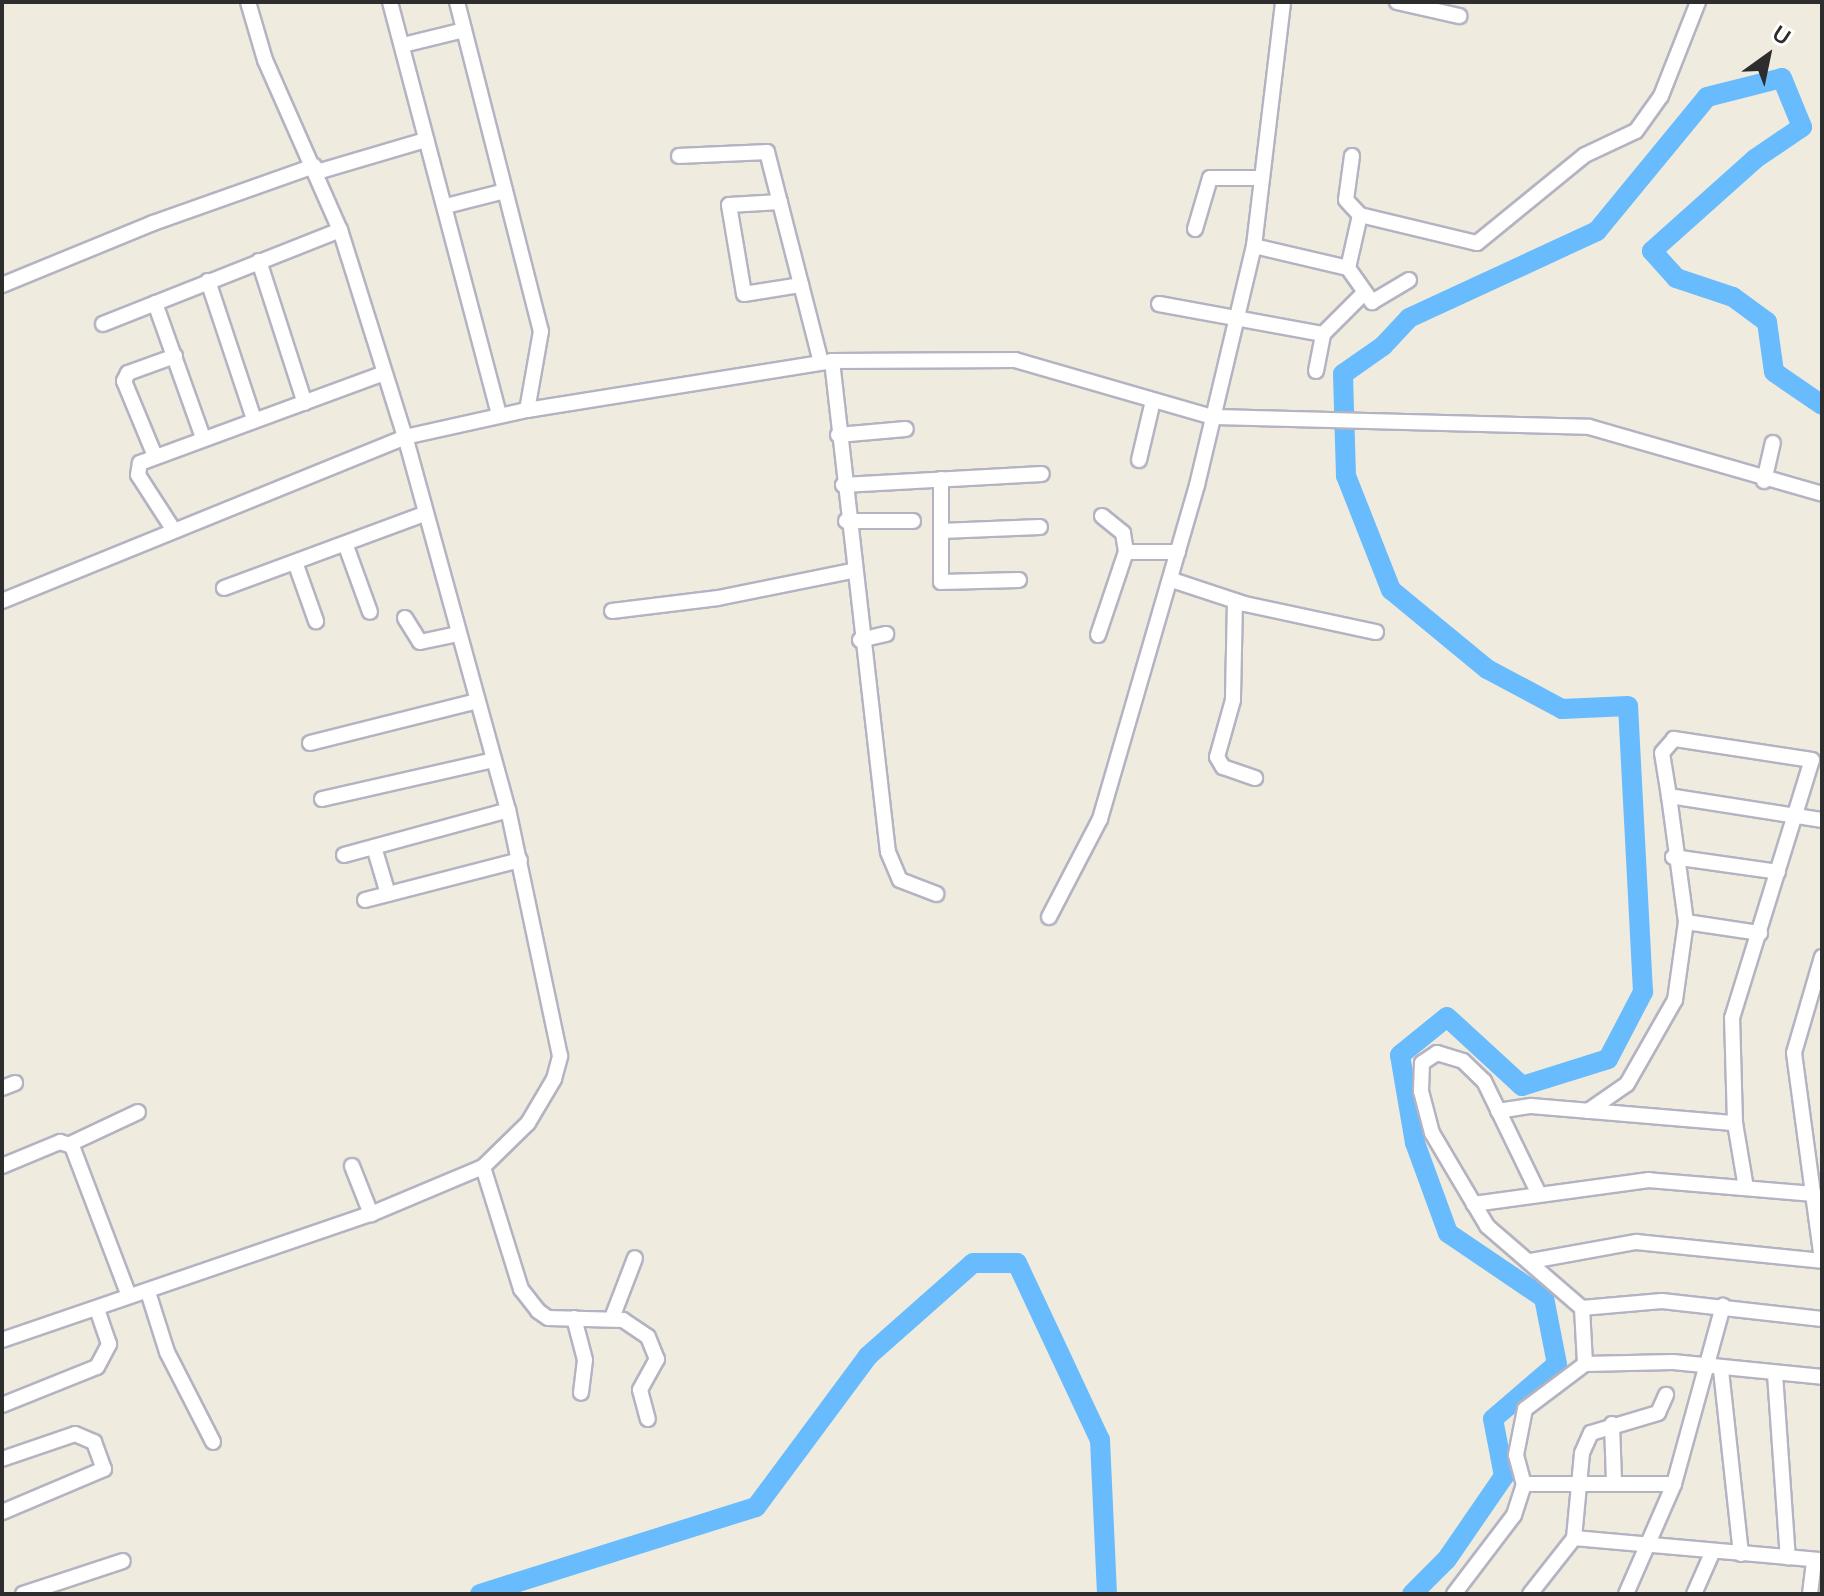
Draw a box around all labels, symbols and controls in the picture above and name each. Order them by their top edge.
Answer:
north arrow [1728,16,1808,96]
text: U [1766,19,1796,53]

